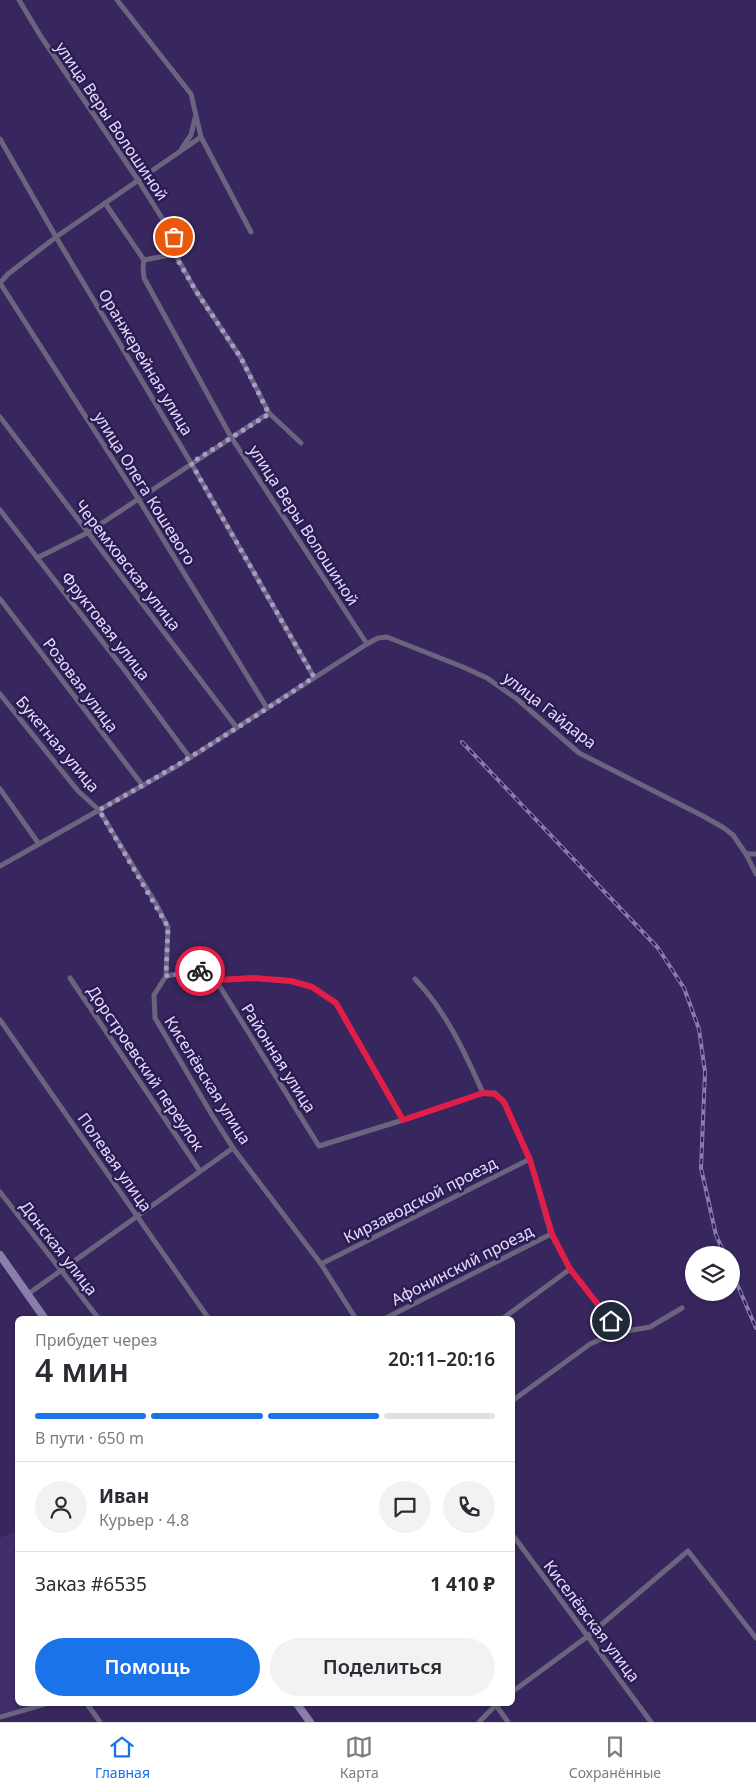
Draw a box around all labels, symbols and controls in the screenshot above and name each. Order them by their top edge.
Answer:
street label: улица Веры Волошиной [51,37,173,205]
pin [153,216,195,258]
icon: bag [160,223,188,251]
street label: Оранжерейная улица [94,285,198,439]
street label: улица Олега Кошевого [89,407,201,569]
street label: улица Веры Волошиной [244,441,364,609]
street label: Черемховская улица [70,495,186,635]
street label: Фруктовая улица [57,567,155,685]
street label: Розовая улица [38,633,124,737]
street label: улица Гайдара [499,667,601,753]
street label: Букетная улица [11,691,105,797]
courier [175,946,225,996]
icon: bike [186,957,214,985]
street label: Дорстроевский переулок [82,981,210,1155]
street label: Районная улица [237,999,321,1117]
street label: Киселёвская улица [160,1012,256,1148]
street label: Полевая улица [73,1108,157,1216]
street label: Кирзаводской проезд [340,1152,501,1248]
street label: Донская улица [15,1196,103,1300]
street label: Афонинский проезд [387,1220,537,1310]
map controls [685,1246,740,1301]
button: layers [685,1246,740,1301]
pin [590,1300,632,1342]
icon: home [597,1307,625,1335]
text: Прибудет через [35,1329,157,1351]
text: 20:11–20:16 [388,1346,495,1372]
text: 4 мин [35,1348,129,1391]
text: В пути · 650 m [35,1427,144,1449]
button: person [35,1481,87,1533]
button: chat [379,1481,431,1533]
button: phone [443,1481,495,1533]
text: Иван [99,1483,149,1509]
text: Курьер · 4.8 [99,1509,189,1531]
street label: Киселёвская улица [539,1556,645,1686]
text: Заказ #6535 [35,1571,147,1597]
text: 1 410 ₽ [430,1571,495,1597]
button: Помощь [35,1638,260,1696]
button: Поделиться [270,1638,495,1696]
tab: Главная [95,1733,150,1782]
tab: Карта [340,1733,379,1782]
tab: Сохранённые [569,1733,661,1782]

